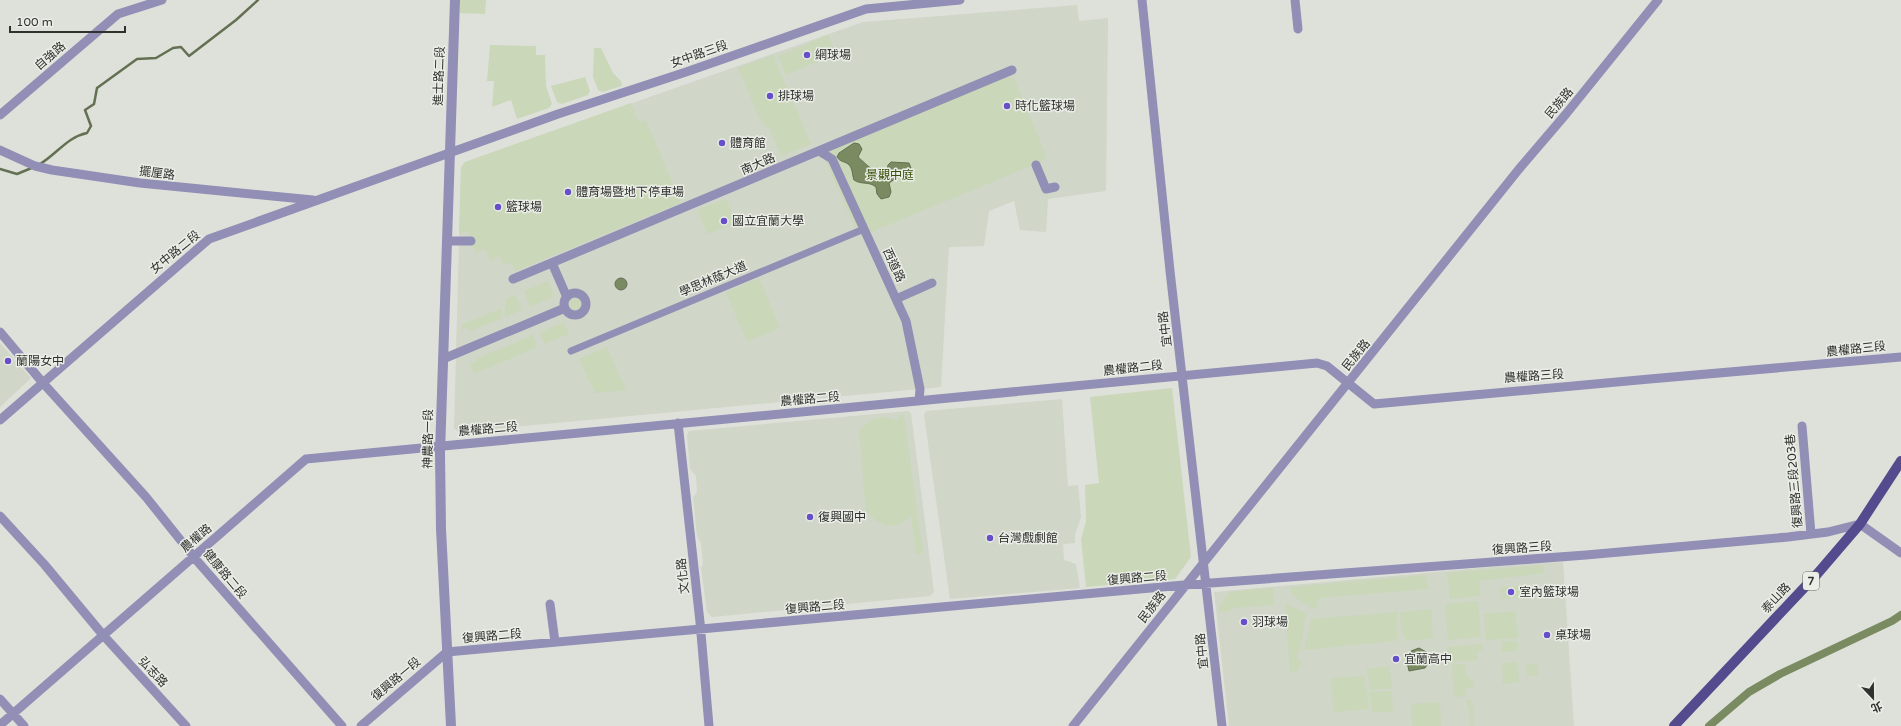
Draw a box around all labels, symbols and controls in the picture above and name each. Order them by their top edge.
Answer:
scale bar [10,8,125,34]
text: 100 m [16,15,53,29]
street label: 女中路三段 [668,38,730,70]
street label: 自強路 [32,39,68,73]
street label: 進士路二段 [431,46,447,106]
place label: 網球場 [815,48,851,62]
marker: 網球場 [802,50,812,60]
street label: 民族路 [1542,85,1576,121]
place label: 排球場 [778,89,814,103]
marker: 排球場 [765,91,775,101]
place label: 時化籃球場 [1015,99,1075,113]
marker: 時化籃球場 [1002,101,1012,111]
place label: 體育館 [730,136,766,150]
marker: 體育館 [717,138,727,148]
street label: 南大路 [739,151,777,177]
street label: 擺厘路 [138,164,176,182]
park label: 景觀中庭 [866,168,914,182]
place label: 體育場暨地下停車場 [576,185,684,199]
marker: 體育場暨地下停車場 [563,187,573,197]
place label: 籃球場 [506,200,542,214]
marker: 籃球場 [493,202,503,212]
place label: 國立宜蘭大學 [732,214,804,228]
marker: 國立宜蘭大學 [719,216,729,226]
street label: 女中路二段 [147,228,203,276]
street label: 西道路 [880,246,908,284]
street label: 學思林蔭大道 [677,258,749,300]
street label: 宜中路 [1156,310,1174,348]
street label: 民族路 [1339,337,1373,373]
street label: 農權路三段 [1825,339,1887,359]
place label: 蘭陽女中 [16,354,64,368]
marker: 蘭陽女中 [3,356,13,366]
street label: 農權路二段 [1102,358,1164,378]
street label: 農權路三段 [1504,367,1564,385]
street label: 農權路二段 [779,389,841,409]
street label: 神農路一段 [420,409,436,469]
street label: 農權路二段 [457,419,519,439]
street label: 復興路三段203巷 [1783,433,1805,529]
place label: 復興國中 [818,510,866,524]
marker: 復興國中 [805,512,815,522]
street label: 農權路 [178,521,214,555]
place label: 台灣戲劇館 [998,531,1058,545]
marker: 台灣戲劇館 [985,533,995,543]
street label: 復興路三段 [1492,539,1552,557]
street label: 健康路二段 [200,547,250,601]
street label: 文化路 [674,557,692,595]
street label: 復興路二段 [1106,568,1168,588]
road number: 7 [1803,572,1819,590]
street label: 泰山路 [1759,580,1793,616]
place label: 室內籃球場 [1519,585,1579,599]
marker: 室內籃球場 [1506,587,1516,597]
street label: 民族路 [1135,589,1169,625]
street label: 復興路二段 [784,597,846,617]
place label: 羽球場 [1252,615,1288,629]
marker: 羽球場 [1239,617,1249,627]
street label: 復興路二段 [461,626,523,646]
place label: 桌球場 [1555,628,1591,642]
marker: 桌球場 [1542,630,1552,640]
street label: 宜中路 [1193,632,1211,670]
place label: 宜蘭高中 [1404,652,1452,666]
street label: 弘志路 [136,654,170,690]
street label: 復興路一段 [369,654,423,704]
marker: 宜蘭高中 [1391,654,1401,664]
north arrow [1853,678,1893,718]
text: 北 [1869,699,1884,715]

